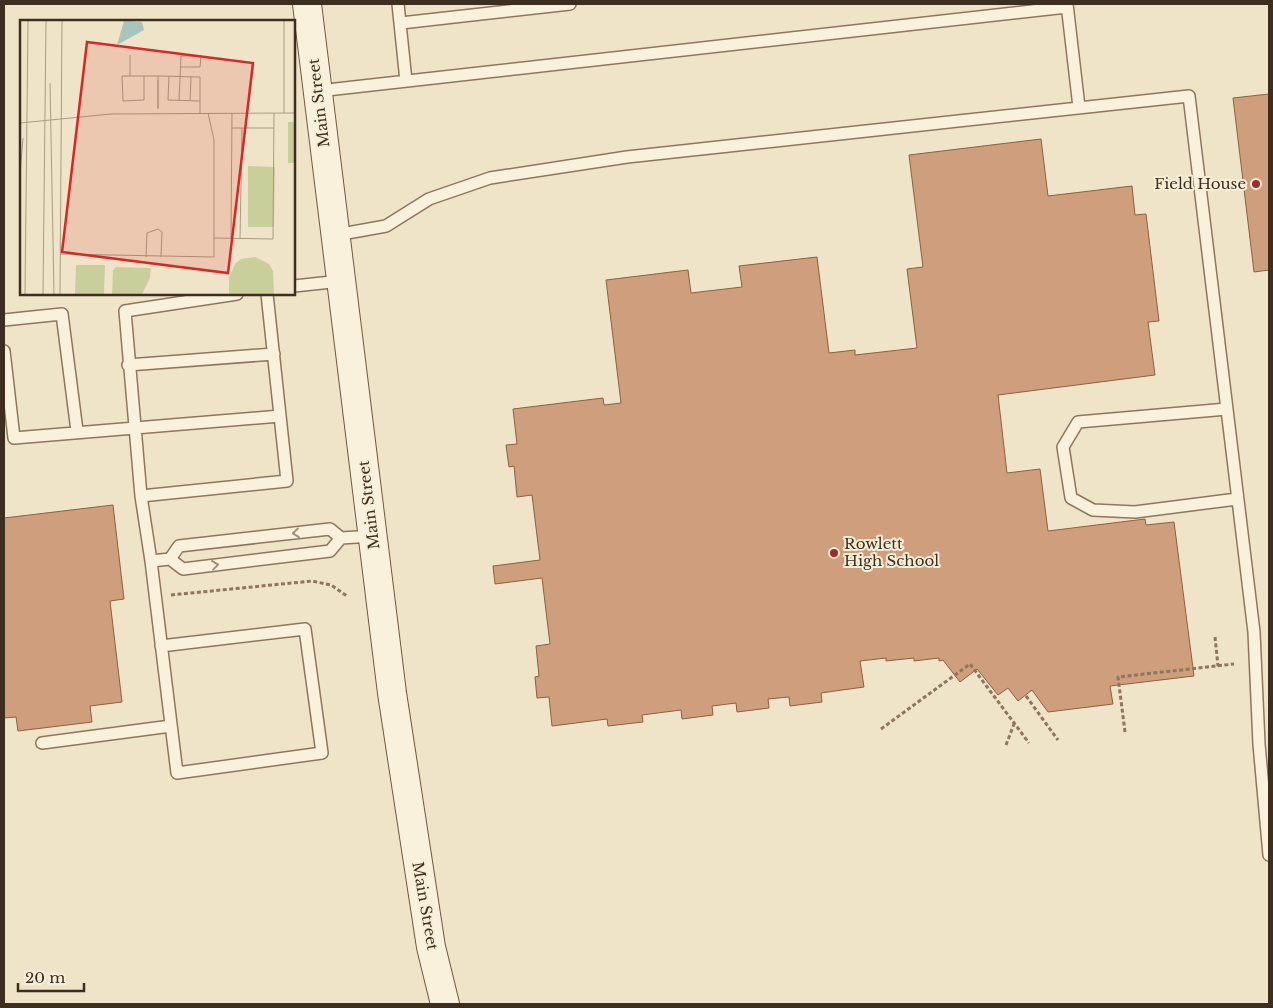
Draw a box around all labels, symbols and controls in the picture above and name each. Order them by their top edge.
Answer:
inset map [20,20,295,295]
street label: Main Street [304,57,333,149]
place label: Field House [1154,174,1246,193]
marker: Field House [1250,178,1262,190]
street label: Main Street [354,459,383,551]
one-way arrow [292,527,300,538]
place label: Rowlett High School [844,534,939,570]
marker: Rowlett High School [828,547,840,559]
one-way arrow [211,560,219,571]
street label: Main Street [408,860,443,952]
scale bar [18,960,84,992]
text: 20 m [25,968,65,987]

